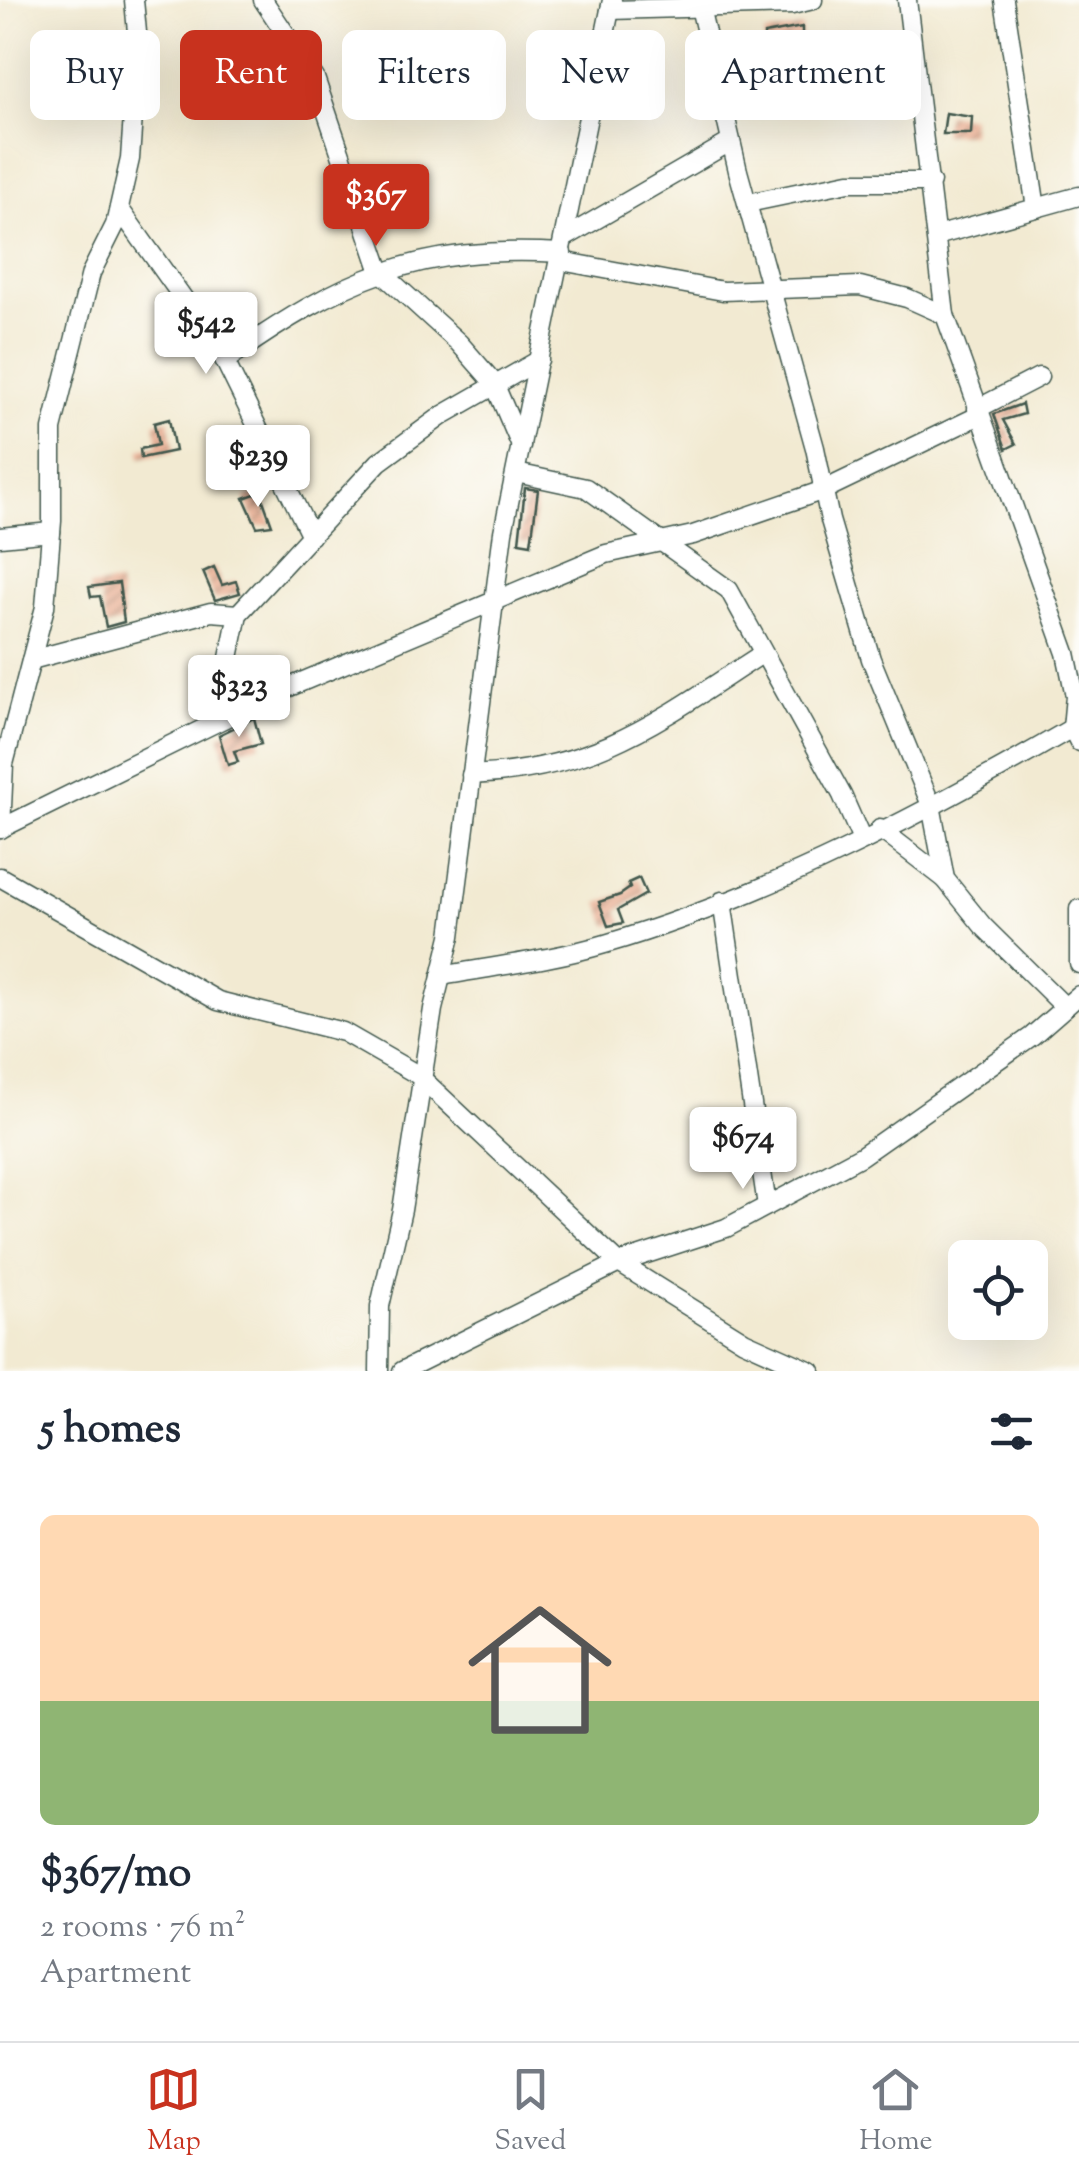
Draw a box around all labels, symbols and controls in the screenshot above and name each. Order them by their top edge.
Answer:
chip: Buy [30,30,160,120]
chip: Rent [180,30,322,120]
chip: Filters [342,30,506,120]
chip: New [526,30,665,120]
chip: Apartment [685,30,921,120]
pin: $367 [317,164,435,249]
text: $367 [345,173,407,219]
pin: $542 [147,292,265,377]
text: $542 [176,301,236,347]
pin: $239 [199,425,317,510]
text: $239 [228,434,288,480]
pin: $323 [180,655,298,740]
text: $323 [210,664,268,710]
pin: $674 [684,1107,802,1192]
text: $674 [712,1116,774,1162]
map controls [948,1240,1048,1340]
button: locate [948,1240,1048,1340]
text: 5 homes [40,1401,181,1461]
icon: filters [984,1404,1039,1459]
icon: home [450,1580,630,1760]
text: $367/mo [40,1845,191,1905]
text: 2 rooms · 76 m² [40,1905,246,1951]
text: Apartment [40,1951,191,1997]
tab: Map [146,2062,201,2162]
tab: Saved [494,2062,566,2162]
tab: Home [859,2062,933,2162]

